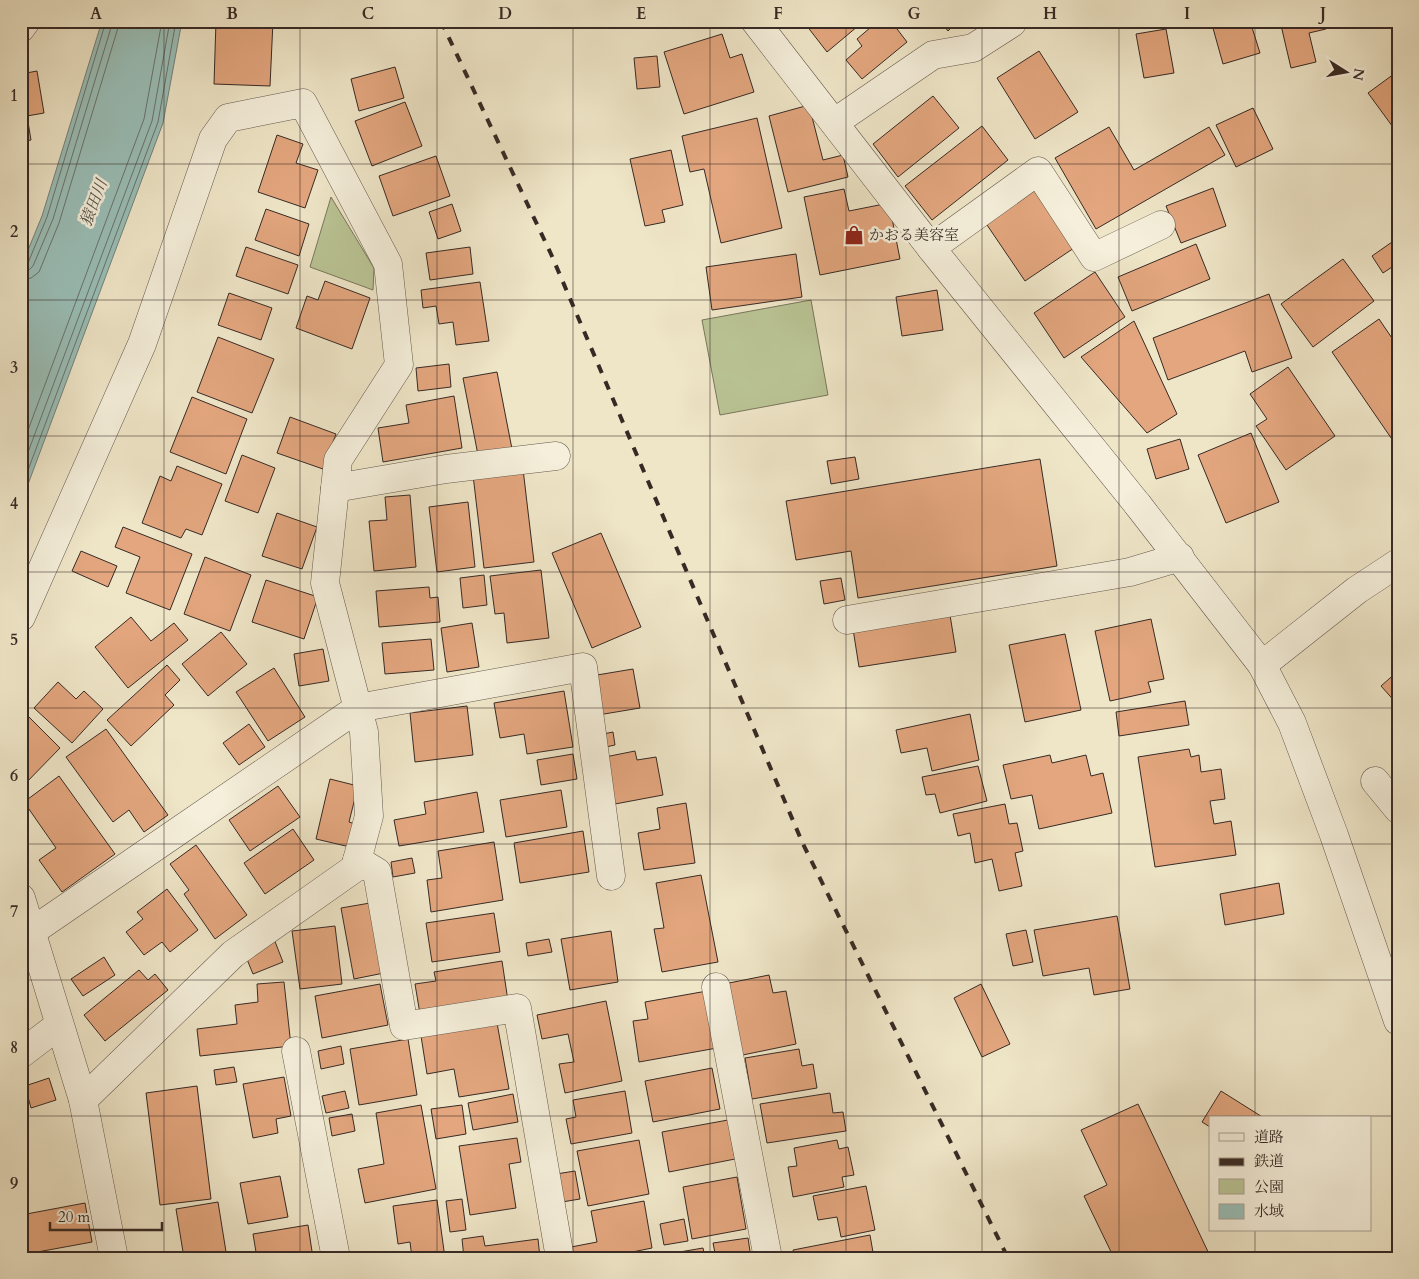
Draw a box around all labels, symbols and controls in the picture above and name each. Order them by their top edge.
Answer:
text: A [90,3,102,25]
text: B [226,3,238,25]
text: C [362,3,374,25]
text: D [498,3,512,25]
text: E [636,3,646,25]
text: F [773,3,783,25]
text: G [907,3,921,25]
text: H [1043,3,1057,25]
text: I [1184,3,1190,25]
text: J [1318,3,1326,25]
north arrow [1322,48,1372,98]
text: N [1348,67,1369,82]
text: 1 [10,85,18,107]
water label: 猿田川 [75,175,114,229]
text: 2 [10,221,18,243]
shop icon: かおる美容室 [843,224,865,246]
place label: かおる美容室 [869,225,959,245]
text: 3 [10,357,18,379]
text: 4 [10,493,18,515]
text: 5 [10,629,18,651]
text: 6 [10,765,18,787]
text: 7 [10,901,18,923]
text: 8 [10,1037,18,1059]
legend [1209,1116,1372,1232]
text: 道路 [1254,1127,1284,1147]
text: 鉄道 [1254,1151,1284,1171]
text: 9 [10,1173,18,1195]
text: 公園 [1254,1177,1284,1197]
scale bar [50,1199,162,1231]
text: 水域 [1254,1201,1284,1221]
text: 20 m [58,1207,90,1227]

